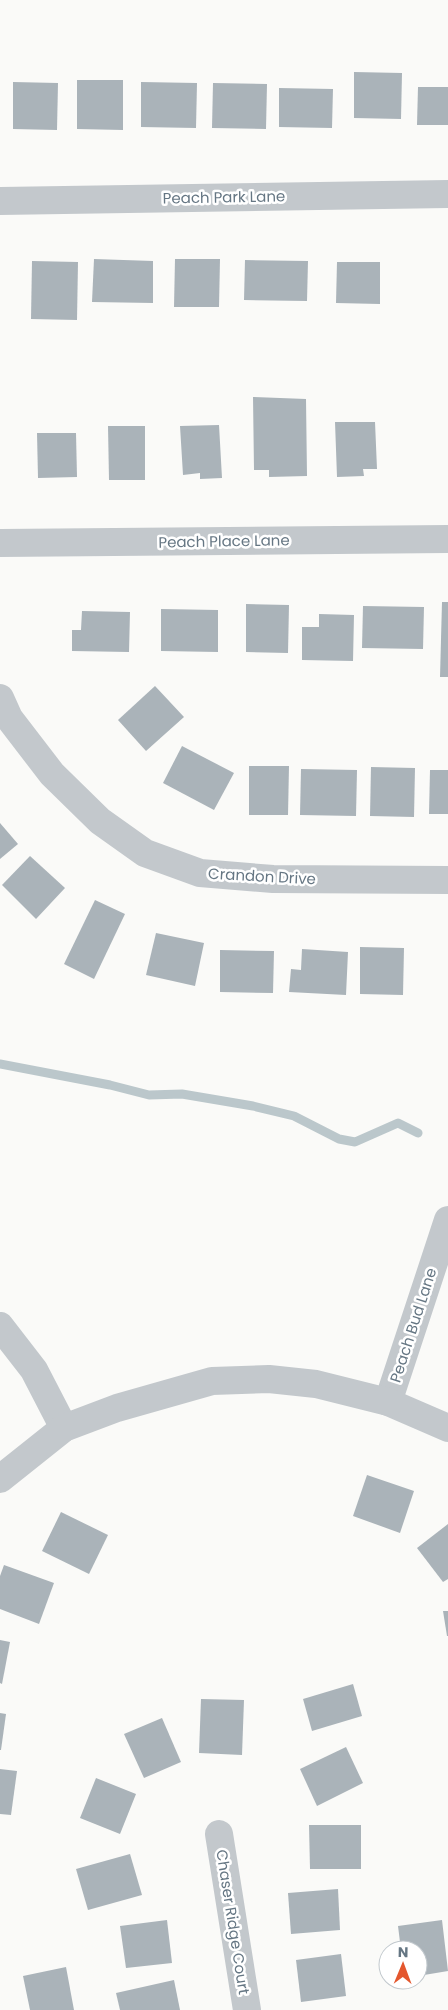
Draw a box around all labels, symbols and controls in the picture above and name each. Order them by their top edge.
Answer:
street label: Peach Park Lane [163,185,285,209]
street label: Peach Place Lane [158,529,290,553]
street label: Crandon Drive [208,863,316,889]
street label: Peach Bud Lane [385,1265,441,1385]
street label: Chaser Ridge Court [211,1848,255,1996]
north arrow [378,1940,428,1990]
text: N [398,1942,409,1962]

